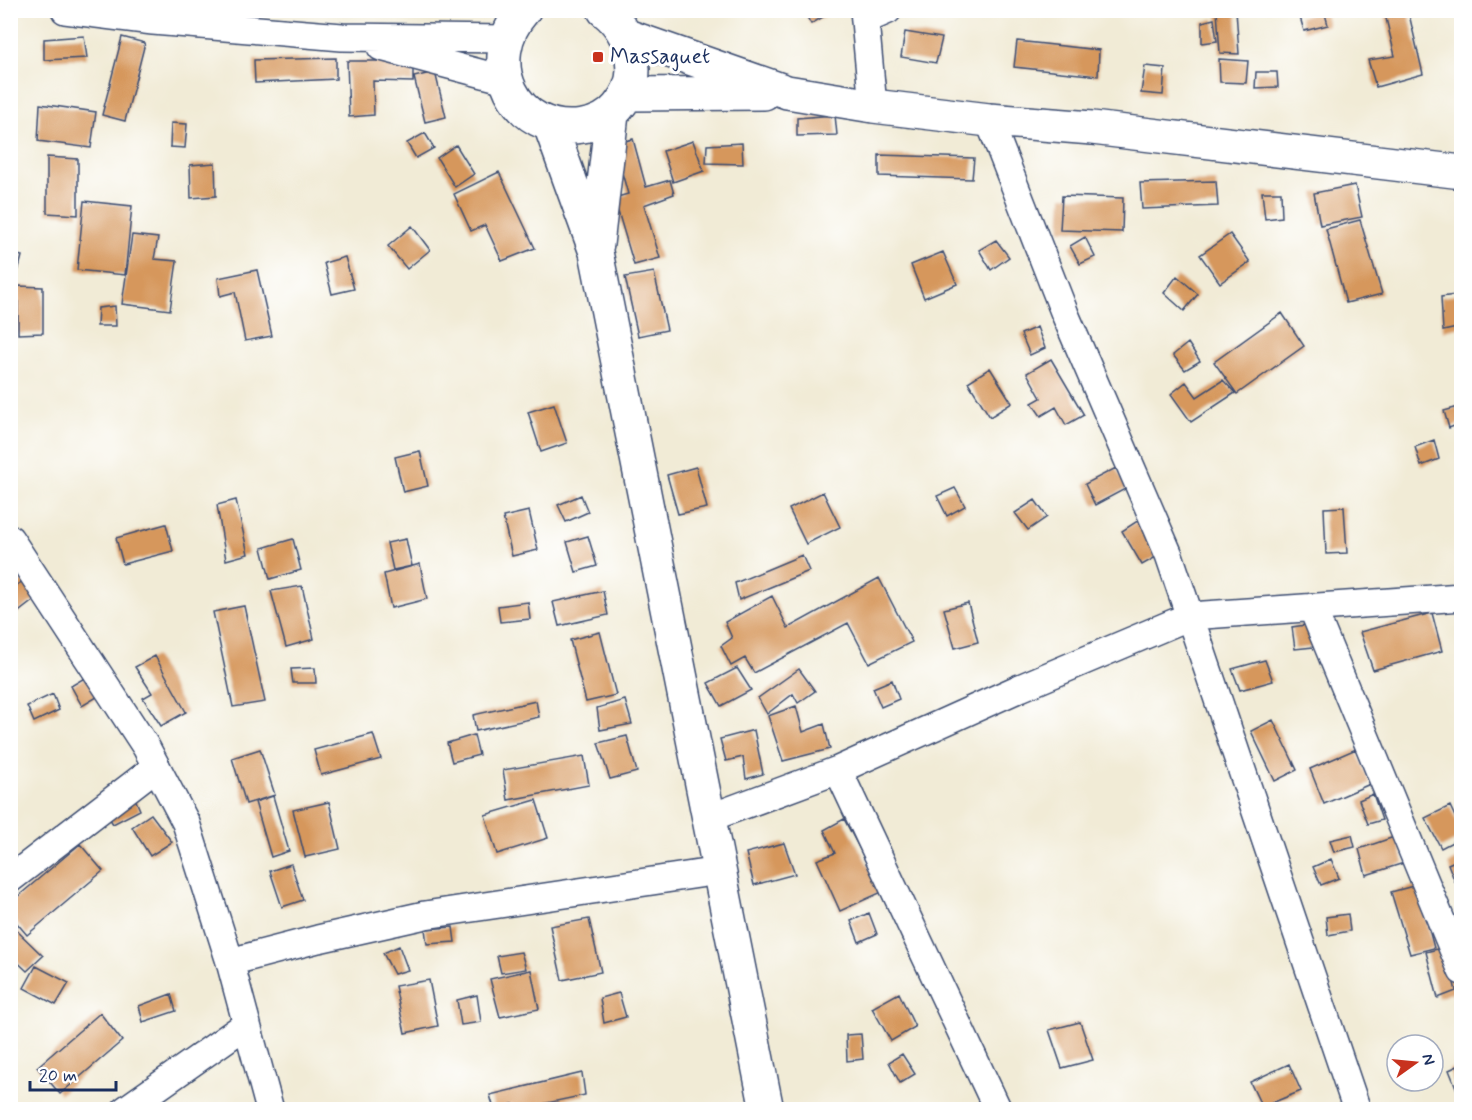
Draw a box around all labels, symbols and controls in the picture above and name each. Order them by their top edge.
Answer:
place label: Massaguet [610,43,710,72]
marker: Massaguet [591,50,605,64]
north arrow [1385,1033,1445,1093]
text: N [1417,1052,1440,1067]
scale bar [30,1054,116,1092]
text: 20 m [39,1064,77,1088]

